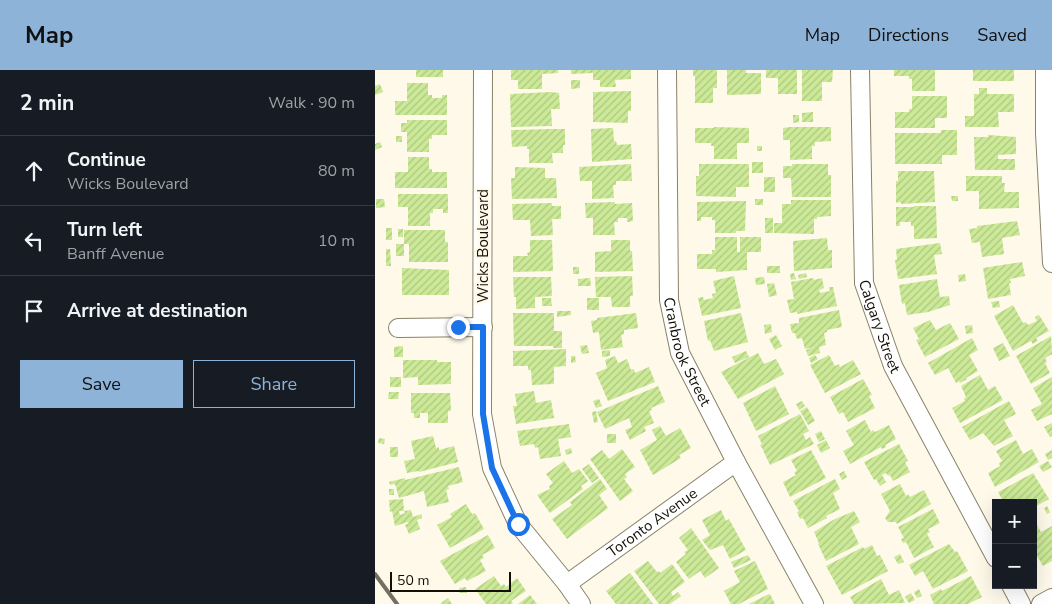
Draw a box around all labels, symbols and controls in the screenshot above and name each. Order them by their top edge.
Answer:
text: Map [25,19,73,51]
text: Map [805,23,840,47]
text: Directions [868,23,949,47]
text: Saved [977,23,1027,47]
text: 2 min [20,89,74,117]
text: Walk · 90 m [268,92,355,114]
text: Continue [67,147,146,173]
icon: ahead [20,157,48,185]
text: 80 m [318,160,355,182]
text: Wicks Boulevard [67,173,189,195]
street label: Wicks Boulevard [473,189,493,303]
text: Turn left [67,217,142,243]
icon: left [20,227,48,255]
text: 10 m [318,230,355,252]
text: Banff Avenue [67,243,164,265]
street label: Calgary Street [854,277,905,377]
street label: Cranbrook Street [659,296,716,410]
icon: arrive [20,297,48,325]
text: Arrive at destination [67,298,248,324]
route end [447,316,470,339]
button: Save [20,360,183,408]
button: Share [193,360,355,408]
street label: Toronto Avenue [603,483,701,562]
map controls [992,499,1037,589]
button: + [992,499,1037,544]
route start [507,513,530,536]
button: − [992,544,1037,589]
scale bar [390,569,511,592]
text: 50 m [397,571,429,590]

